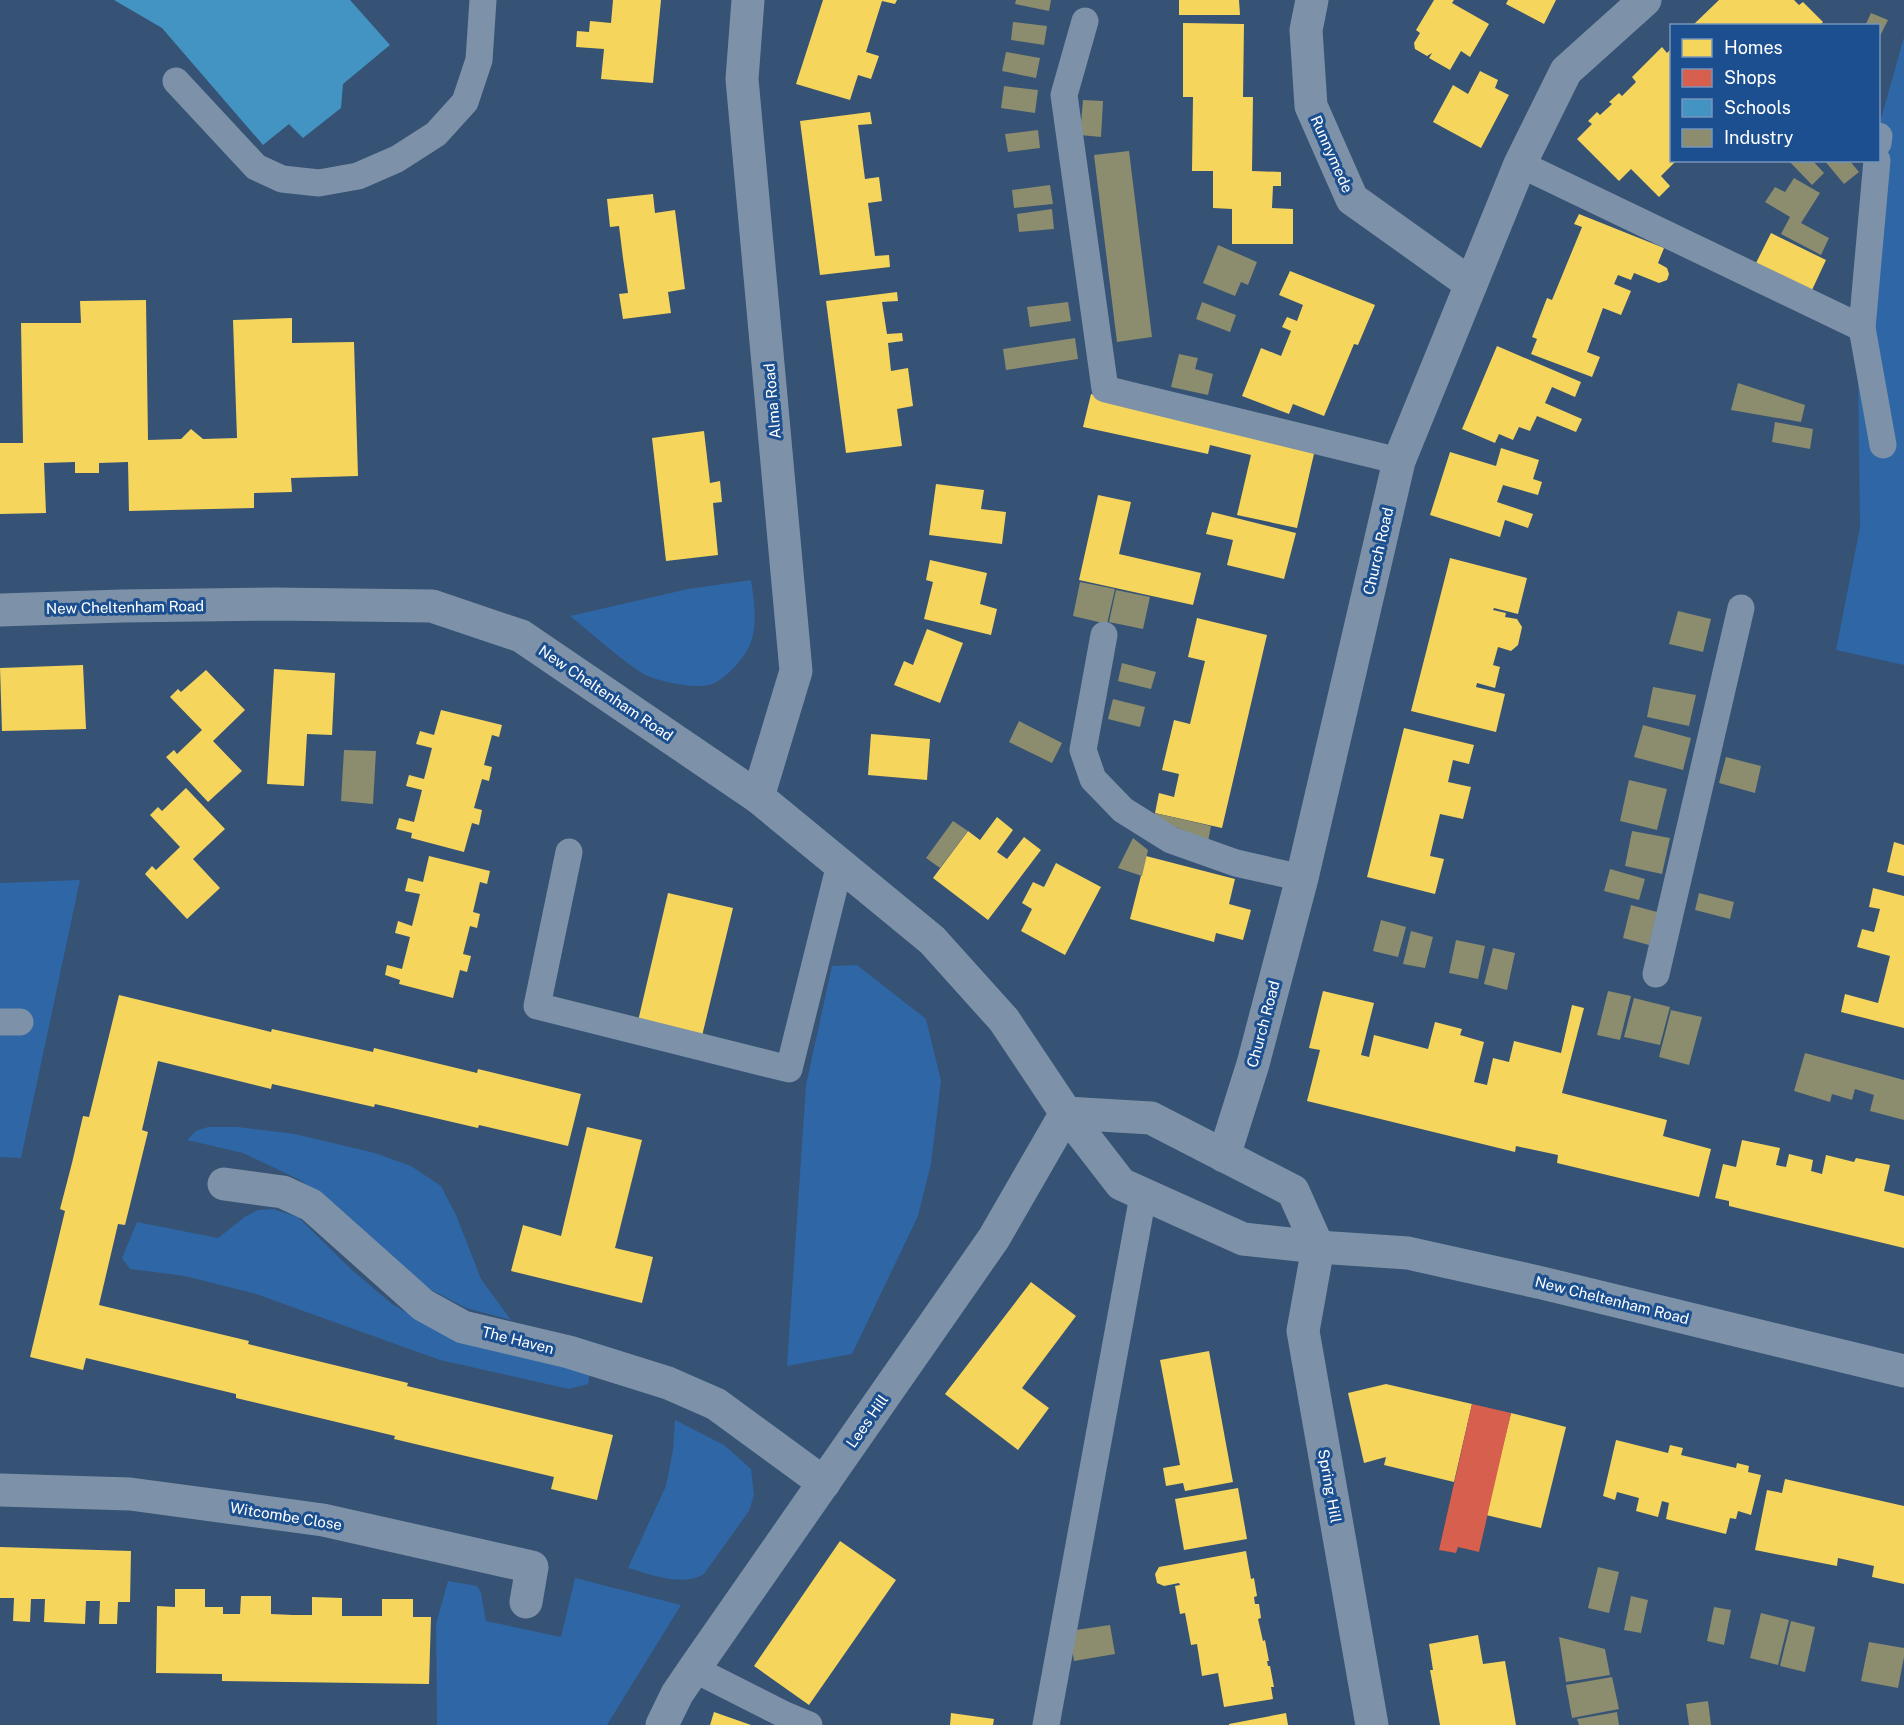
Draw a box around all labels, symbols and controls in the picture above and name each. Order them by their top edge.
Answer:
legend [1670,24,1880,162]
text: Homes [1724,37,1783,58]
text: Shops [1724,67,1776,88]
text: Schools [1724,97,1791,118]
street label: Runnymede [1307,113,1357,195]
text: Industry [1724,127,1794,148]
street label: Alma Road [760,363,784,439]
street label: Church Road [1360,506,1396,596]
street label: New Cheltenham Road [46,597,204,617]
street label: New Cheltenham Road [536,642,676,744]
street label: Church Road [1243,979,1283,1069]
street label: New Cheltenham Road [1533,1273,1691,1327]
street label: The Haven [480,1323,556,1357]
street label: Lees Hill [843,1391,891,1451]
street label: Spring Hill [1315,1448,1345,1524]
street label: Witcombe Close [229,1499,343,1533]

